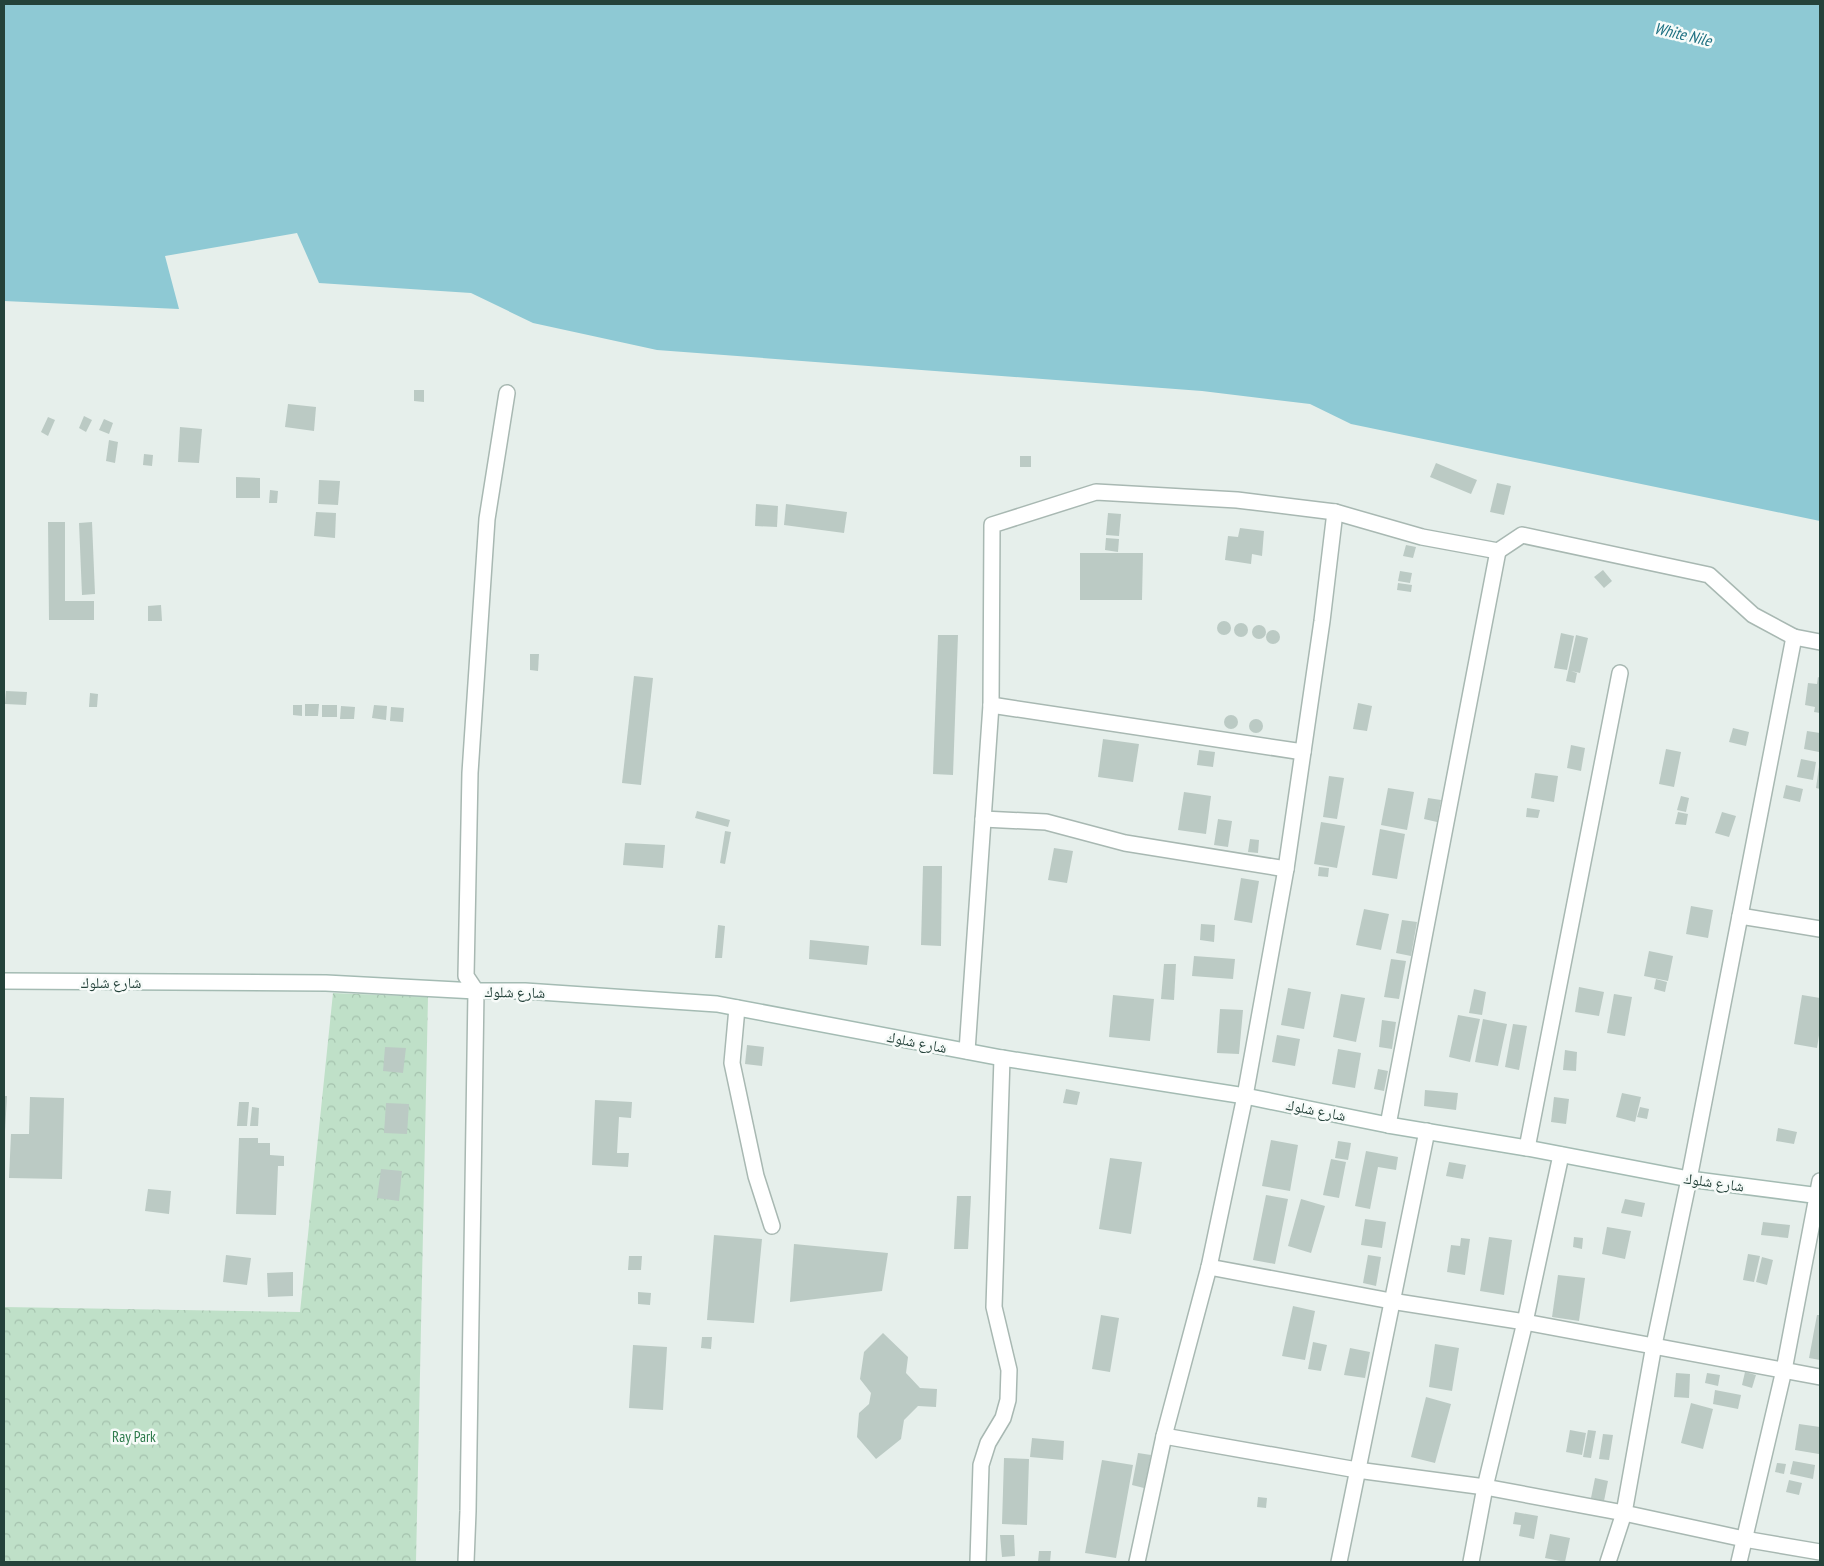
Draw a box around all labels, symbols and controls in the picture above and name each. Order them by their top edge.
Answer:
water label: White Nile [1653,18,1715,51]
street label: شارع شلوك [81,973,141,993]
street label: شارع شلوك [485,982,546,1003]
street label: شارع شلوك [885,1027,949,1058]
street label: شارع شلوك [1284,1095,1348,1126]
street label: شارع شلوك [1683,1168,1745,1197]
park label: Ray Park [112,1427,156,1446]

